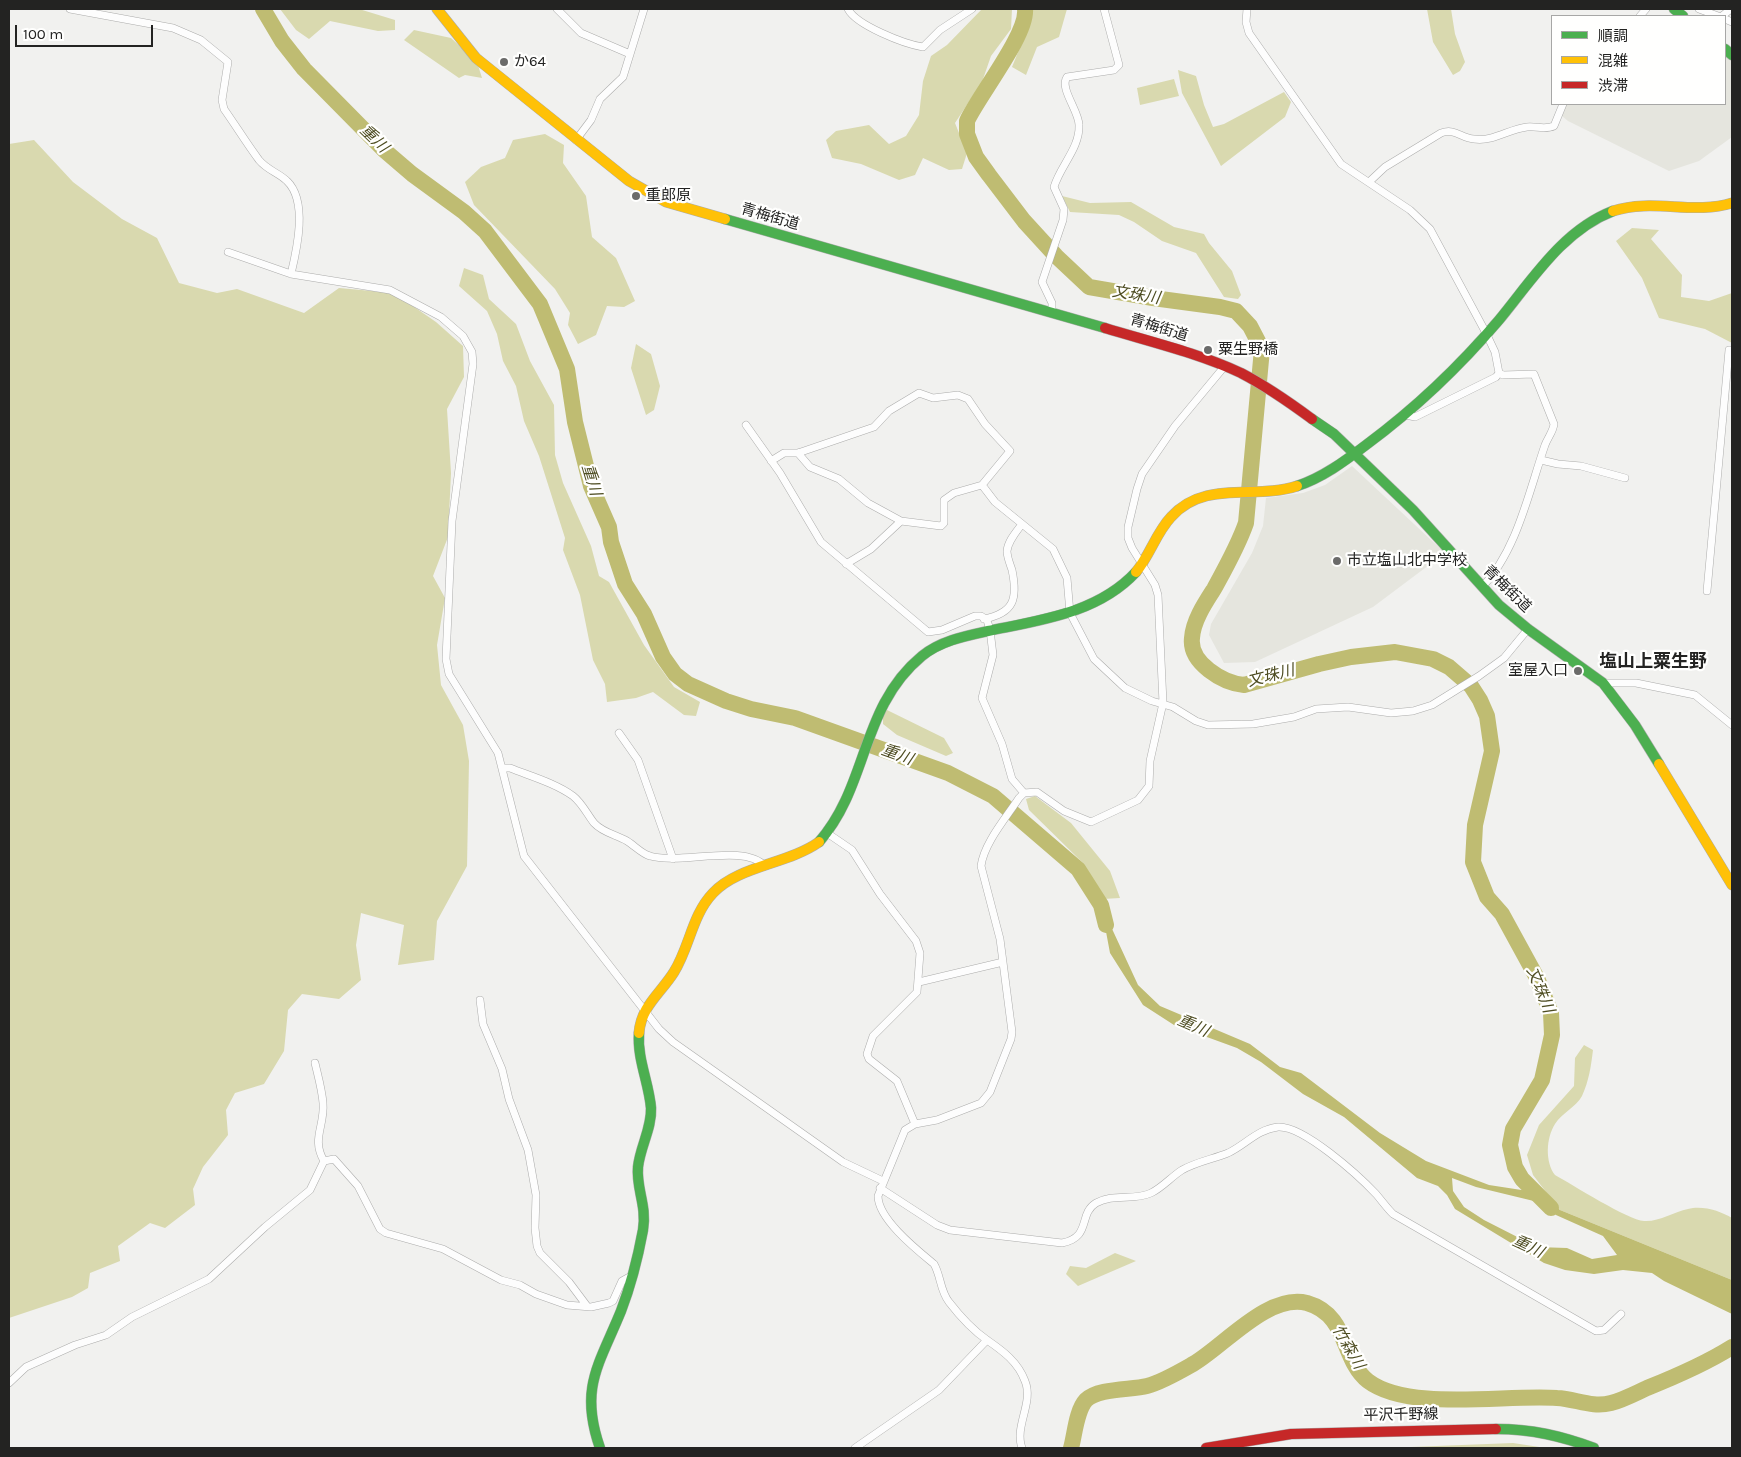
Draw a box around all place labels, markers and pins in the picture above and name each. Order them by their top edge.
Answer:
place label: か64 [514,53,546,71]
marker: か64 [498,56,510,68]
place label: 重郎原 [646,187,691,205]
marker: 重郎原 [630,190,642,202]
place label: 粟生野橋 [1218,341,1278,359]
marker: 粟生野橋 [1202,344,1214,356]
place label: 市立塩山北中学校 [1347,552,1467,570]
marker: 市立塩山北中学校 [1331,555,1343,567]
place label: 室屋入口 [1508,662,1568,680]
marker: 室屋入口 [1572,665,1584,677]

